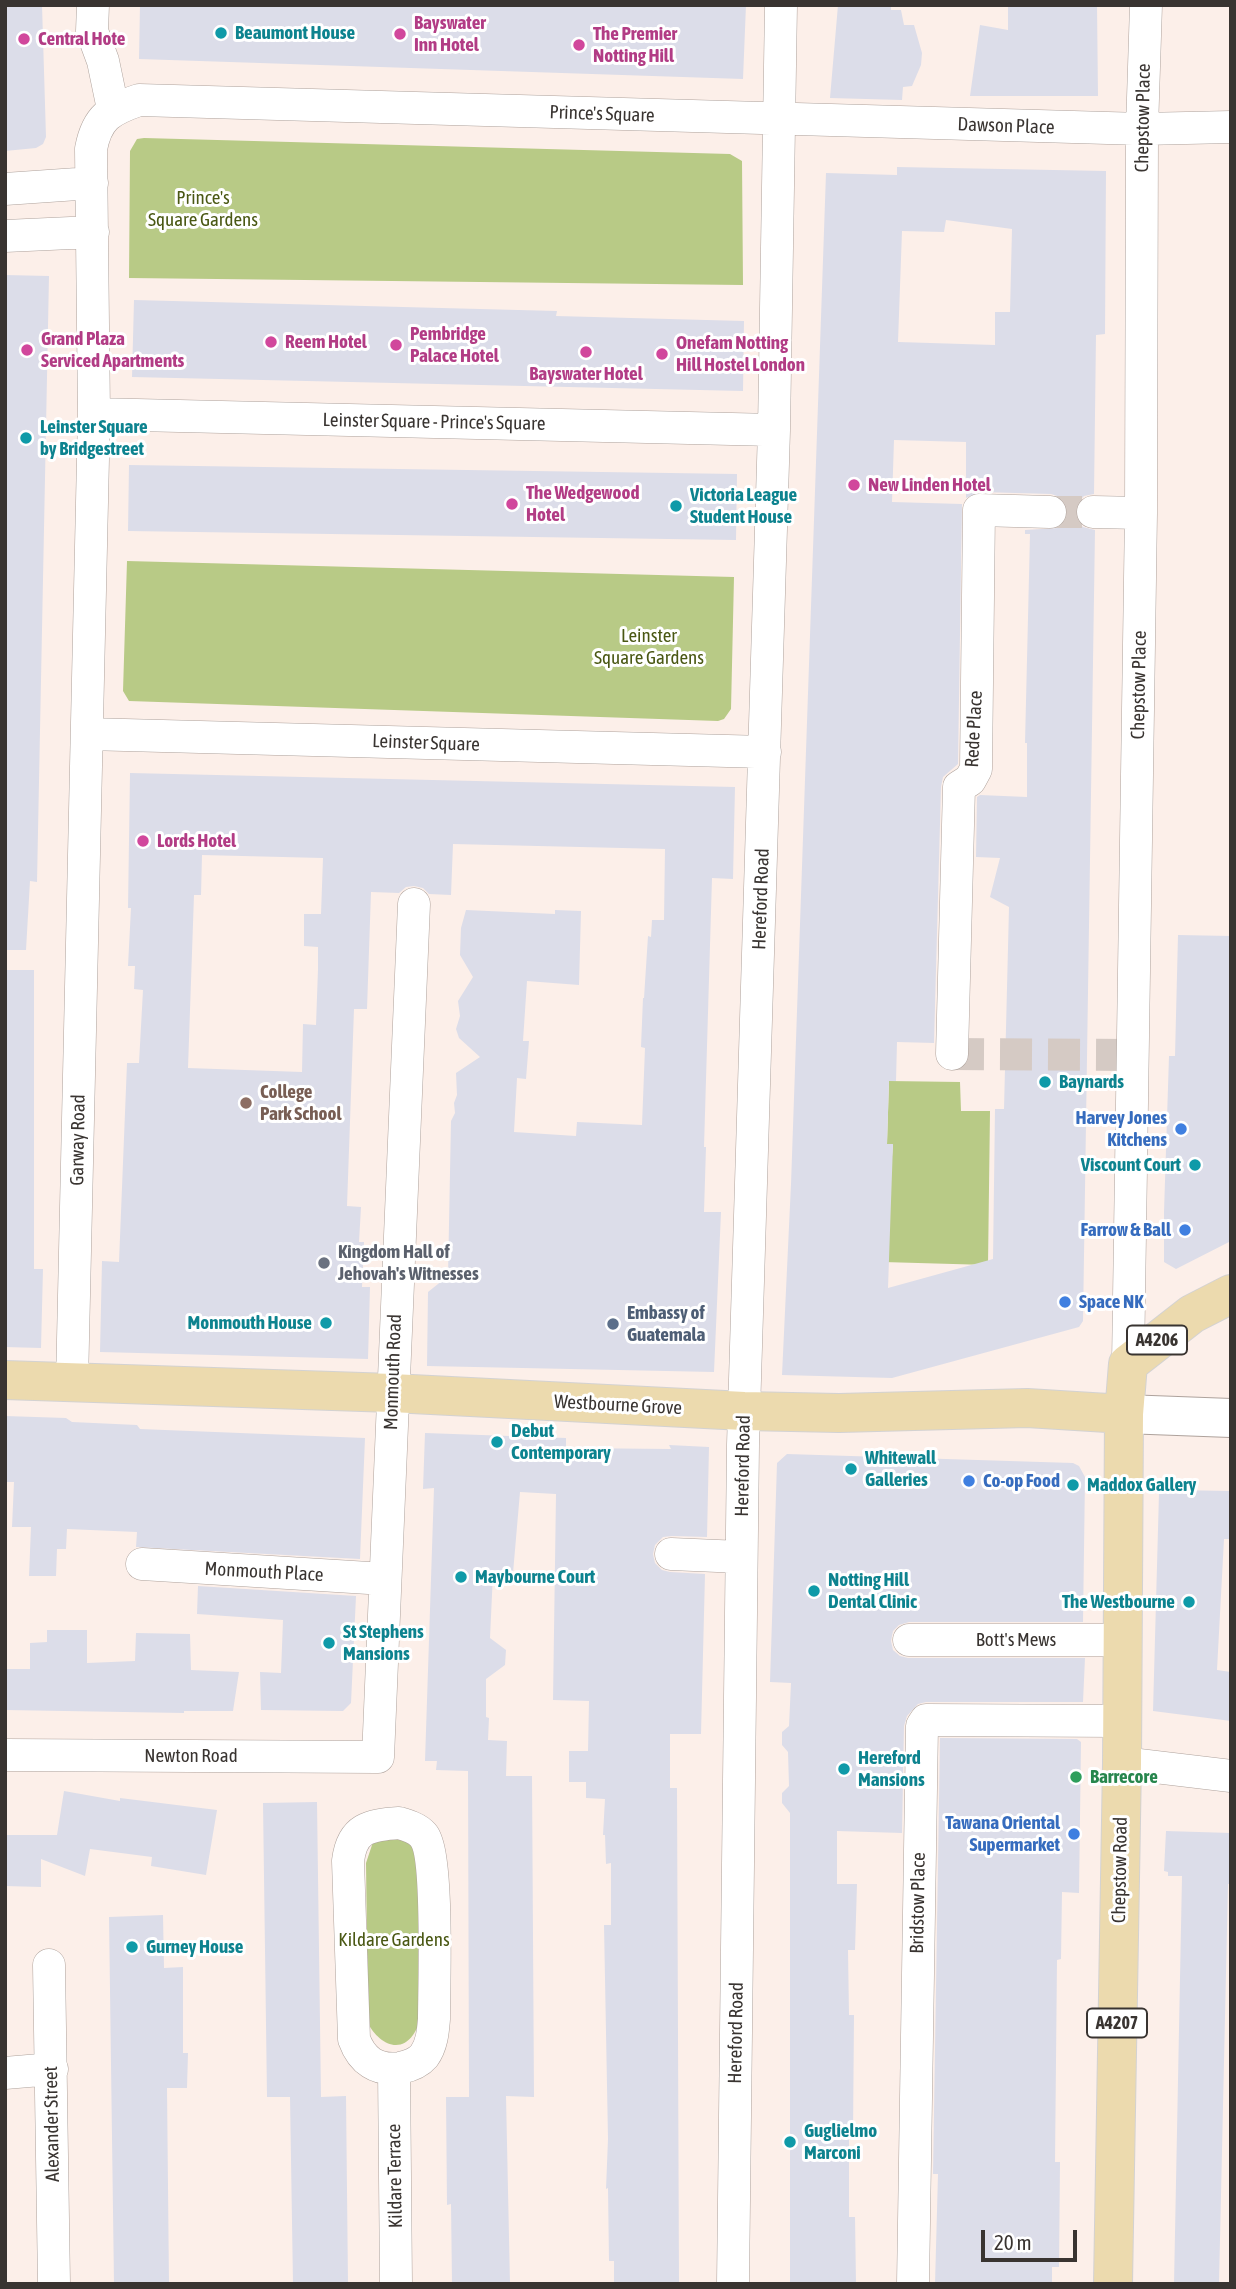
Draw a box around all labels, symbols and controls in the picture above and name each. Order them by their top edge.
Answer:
place label: Bayswater Inn Hotel [414,12,486,56]
place label: Beaumont House [235,22,355,44]
place label: The Premier Notting Hill [593,23,677,67]
marker: Beaumont House [213,25,229,41]
marker: Bayswater Inn Hotel [392,26,408,42]
place label: Central Hote [38,28,125,50]
marker: Central Hote [16,31,32,47]
marker: The Premier Notting Hill [571,37,587,53]
street label: Chepstow Place [1131,63,1155,173]
street label: Prince's Square [549,101,655,127]
street label: Dawson Place [957,113,1055,139]
park label: Prince's Square Gardens [148,187,258,231]
place label: Pembridge Palace Hotel [410,323,499,367]
place label: Grand Plaza Serviced Apartments [41,328,184,372]
place label: Reem Hotel [285,331,367,353]
place label: Onefam Notting Hill Hostel London [676,332,805,376]
marker: Reem Hotel [263,334,279,350]
marker: Pembridge Palace Hotel [388,337,404,353]
marker: Grand Plaza Serviced Apartments [19,342,35,358]
marker: Bayswater Hotel [578,344,594,360]
marker: Onefam Notting Hill Hostel London [654,346,670,362]
place label: Bayswater Hotel [529,363,643,385]
street label: Leinster Square - Prince's Square [322,409,546,435]
place label: Leinster Square by Bridgestreet [40,416,148,460]
marker: Leinster Square by Bridgestreet [18,430,34,446]
place label: New Linden Hotel [868,474,991,496]
marker: New Linden Hotel [846,477,862,493]
place label: The Wedgewood Hotel [526,482,639,526]
place label: Victoria League Student House [690,484,797,528]
marker: The Wedgewood Hotel [504,496,520,512]
marker: Victoria League Student House [668,498,684,514]
park label: Leinster Square Gardens [594,625,704,669]
street label: Chepstow Place [1127,630,1151,740]
street label: Rede Place [961,690,987,768]
street label: Leinster Square [372,730,480,756]
place label: Lords Hotel [157,830,236,852]
marker: Lords Hotel [135,833,151,849]
street label: Hereford Road [748,848,774,950]
place label: Baynards [1059,1071,1124,1093]
marker: Baynards [1037,1074,1053,1090]
place label: College Park School [260,1081,341,1125]
street label: Garway Road [66,1094,90,1186]
marker: College Park School [238,1095,254,1111]
place label: Harvey Jones Kitchens [1075,1107,1167,1151]
marker: Harvey Jones Kitchens [1173,1121,1189,1137]
place label: Viscount Court [1081,1154,1181,1176]
marker: Viscount Court [1187,1157,1203,1173]
place label: Farrow & Ball [1081,1219,1171,1241]
marker: Farrow & Ball [1177,1222,1193,1238]
place label: Kingdom Hall of Jehovah's Witnesses [338,1241,479,1285]
marker: Kingdom Hall of Jehovah's Witnesses [316,1255,332,1271]
place label: Space NK [1079,1291,1144,1313]
marker: Space NK [1057,1294,1073,1310]
place label: Embassy of Guatemala [627,1302,705,1346]
place label: Monmouth House [188,1312,312,1334]
street label: Monmouth Road [380,1314,406,1430]
marker: Monmouth House [318,1315,334,1331]
marker: Embassy of Guatemala [605,1316,621,1332]
road number: A4206 [1127,1325,1187,1354]
street label: Westbourne Grove [554,1390,682,1420]
street label: Hereford Road [731,1415,755,1517]
place label: Debut Contemporary [511,1420,611,1464]
marker: Debut Contemporary [489,1434,505,1450]
place label: Whitewall Galleries [865,1447,936,1491]
marker: Whitewall Galleries [843,1461,859,1477]
place label: Co-op Food [983,1470,1060,1492]
marker: Co-op Food [961,1473,977,1489]
place label: Maddox Gallery [1087,1474,1196,1496]
marker: Maddox Gallery [1065,1477,1081,1493]
street label: Monmouth Place [204,1558,324,1586]
place label: Maybourne Court [475,1566,595,1588]
marker: Maybourne Court [453,1569,469,1585]
place label: Notting Hill Dental Clinic [828,1569,917,1613]
marker: Notting Hill Dental Clinic [806,1583,822,1599]
place label: The Westbourne [1062,1591,1175,1613]
marker: The Westbourne [1181,1594,1197,1610]
place label: St Stephens Mansions [343,1621,424,1665]
street label: Bott's Mews [976,1629,1056,1651]
marker: St Stephens Mansions [321,1635,337,1651]
street label: Newton Road [144,1745,238,1767]
place label: Hereford Mansions [858,1747,925,1791]
marker: Hereford Mansions [836,1761,852,1777]
place label: Barrecore [1090,1766,1158,1788]
marker: Barrecore [1068,1769,1084,1785]
place label: Tawana Oriental Supermarket [945,1812,1060,1856]
street label: Chepstow Road [1108,1817,1132,1923]
marker: Tawana Oriental Supermarket [1066,1826,1082,1842]
street label: Bridstow Place [906,1852,930,1954]
park label: Kildare Gardens [338,1929,450,1951]
place label: Gurney House [146,1936,243,1958]
marker: Gurney House [124,1939,140,1955]
street label: Hereford Road [724,1982,748,2084]
road number: A4207 [1087,2008,1147,2038]
street label: Alexander Street [40,2066,64,2182]
place label: Guglielmo Marconi [804,2120,877,2164]
street label: Kildare Terrace [383,2124,407,2228]
marker: Guglielmo Marconi [782,2134,798,2150]
scale bar [984,2216,1080,2260]
text: 20 m [994,2230,1032,2254]

